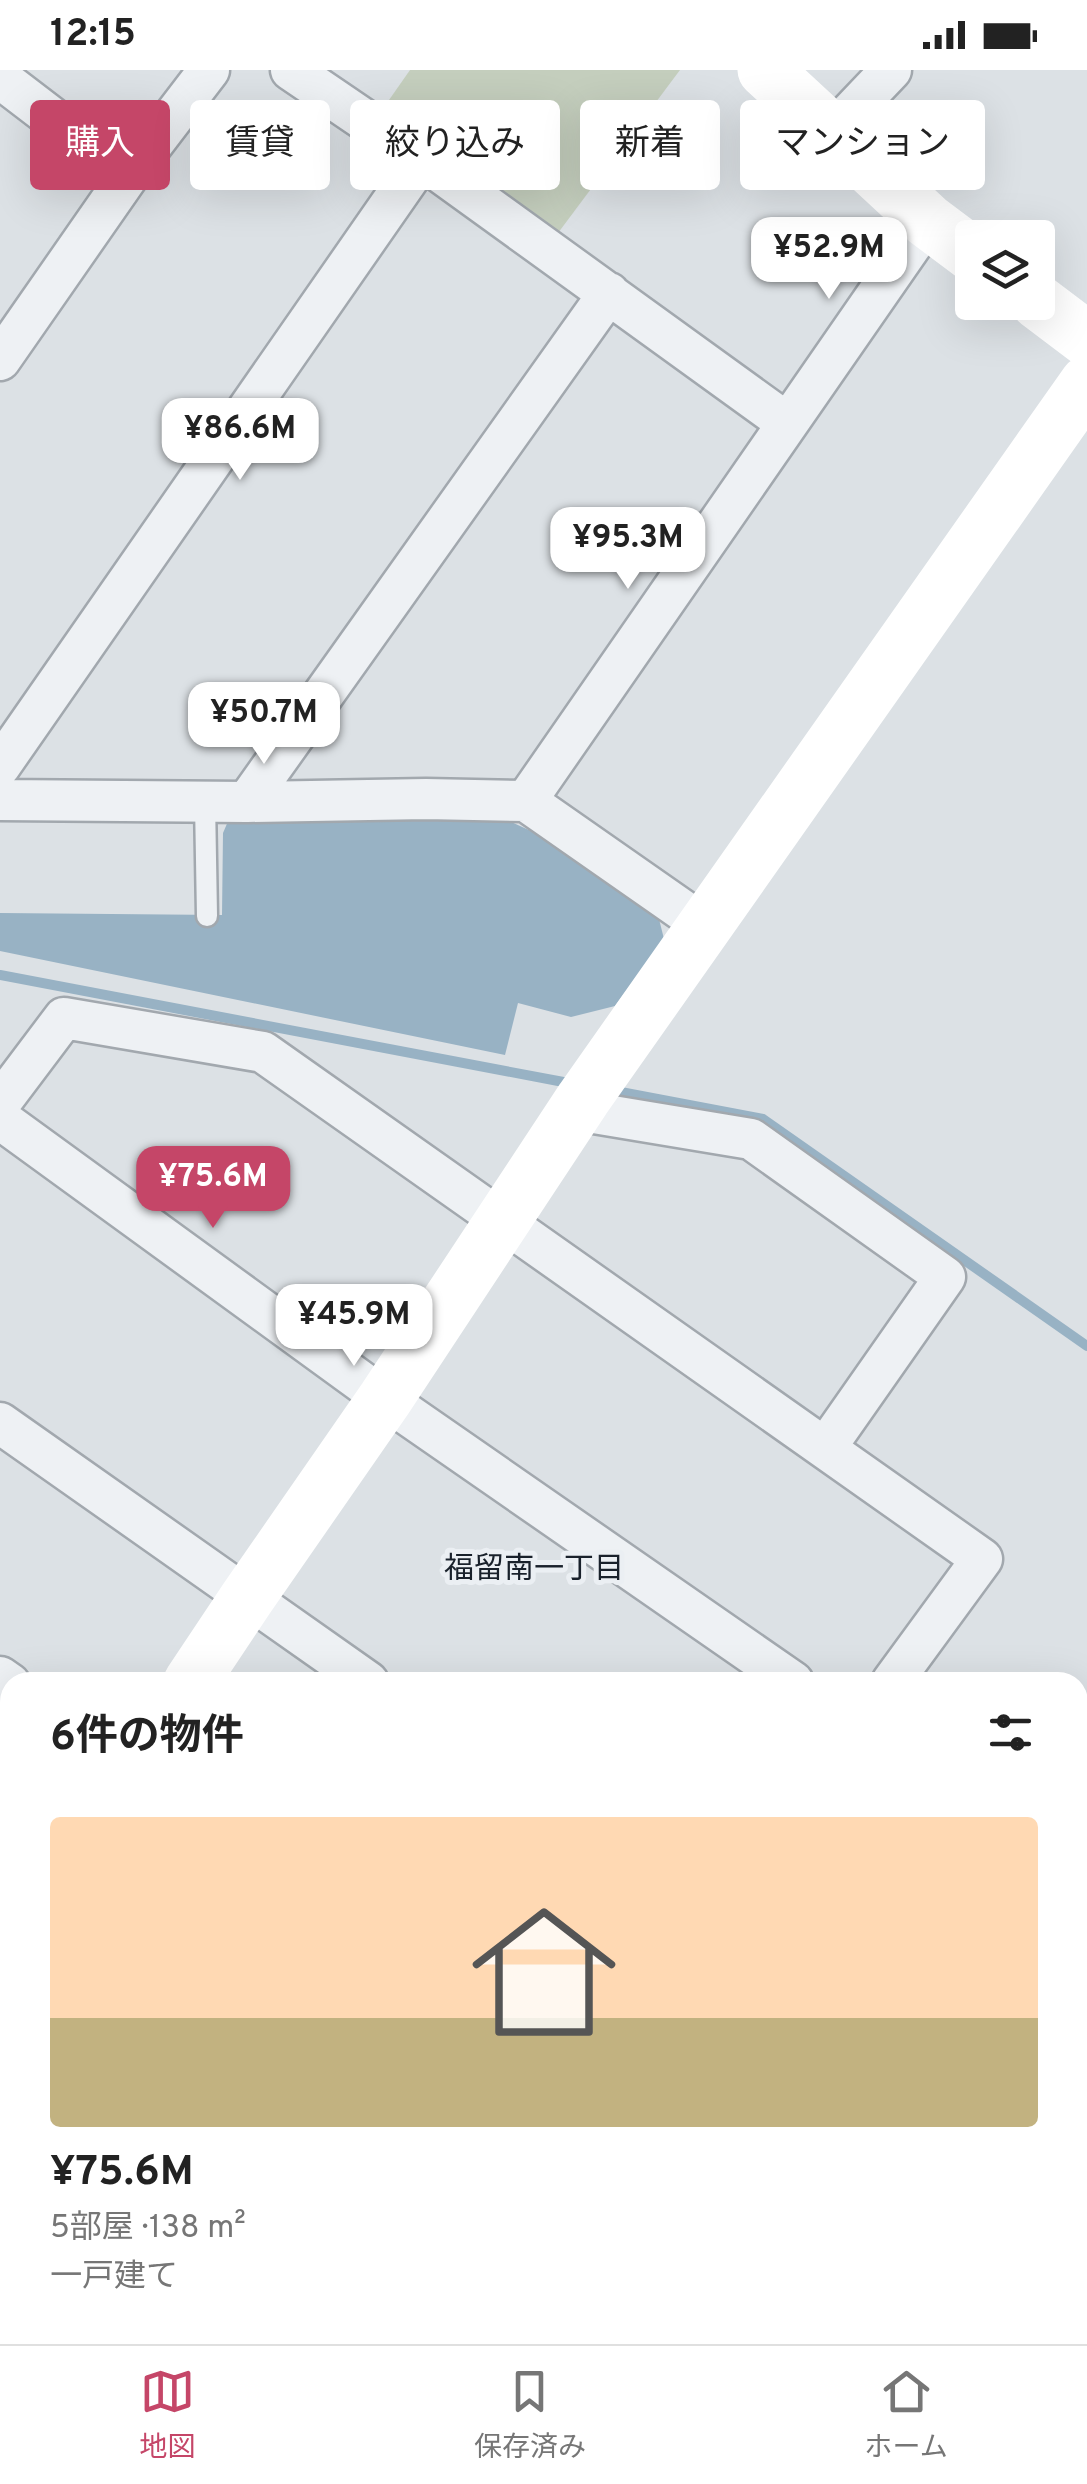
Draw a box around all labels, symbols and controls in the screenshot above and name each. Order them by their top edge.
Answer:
text: 12:15 [50,11,136,60]
chip: 購入 [30,100,170,190]
chip: 賃貸 [190,100,330,190]
chip: 絞り込み [350,100,560,190]
chip: 新着 [580,100,720,190]
chip: マンション [740,100,985,190]
pin: ¥52.9M [748,217,910,302]
map controls [955,220,1055,320]
button: layers [955,220,1055,320]
text: ¥52.9M [773,229,885,269]
pin: ¥86.6M [159,398,321,483]
text: ¥86.6M [184,410,296,450]
pin: ¥95.3M [547,507,709,592]
text: ¥95.3M [572,519,684,559]
pin: ¥50.7M [183,682,345,767]
text: ¥50.7M [210,694,318,734]
pin: ¥75.6M [132,1146,294,1231]
text: ¥75.6M [158,1158,268,1198]
pin: ¥45.9M [273,1284,435,1369]
text: ¥45.9M [298,1296,410,1336]
district label: 福留南一丁目 [444,1552,624,1589]
icon: filters [983,1705,1038,1760]
text: 6件の物件 [50,1712,244,1765]
icon: home [454,1882,634,2062]
text: ¥75.6M [50,2147,194,2200]
text: 5部屋 · 138 m² [50,2209,246,2249]
text: 一戸建て [50,2258,178,2298]
tab: 地図 [139,2364,195,2467]
tab: 保存済み [474,2364,586,2467]
tab: ホーム [865,2364,948,2467]

